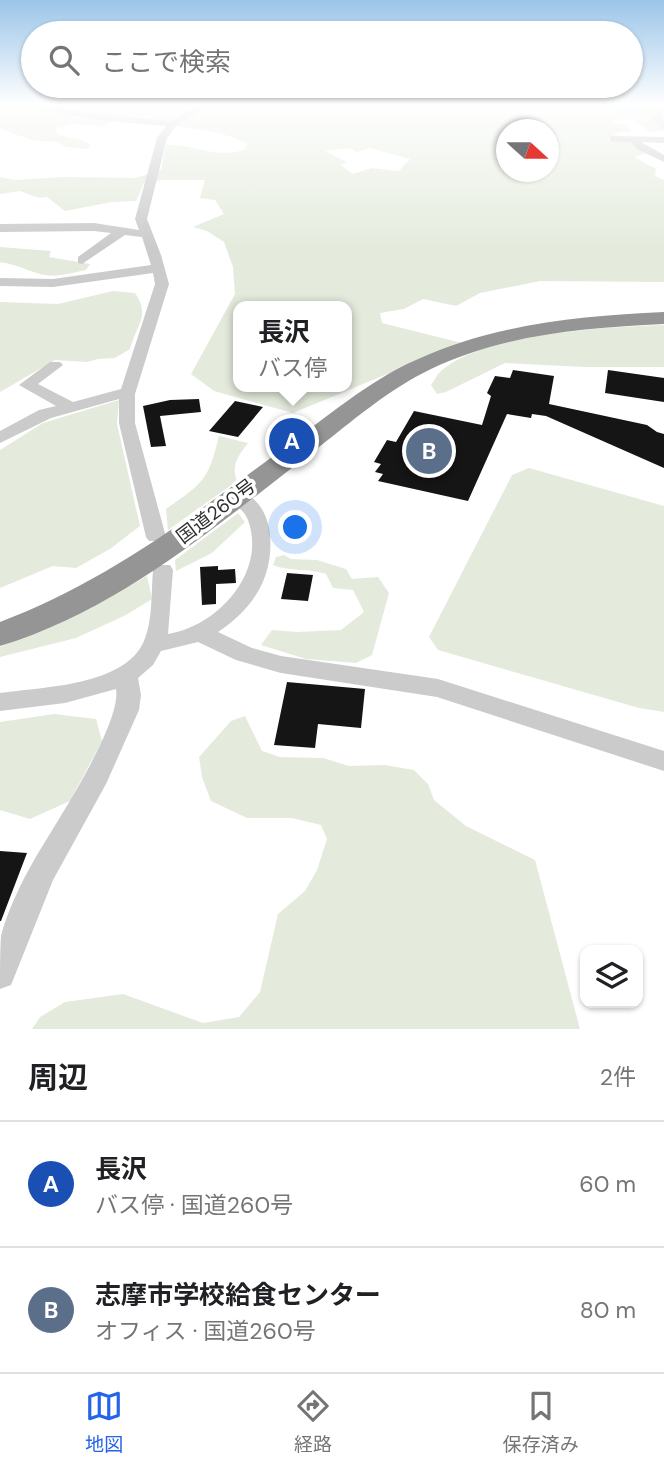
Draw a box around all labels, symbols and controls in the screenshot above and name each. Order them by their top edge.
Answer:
search box [21,21,643,98]
icon: search [45,41,83,79]
text: ここで検索 [101,45,231,79]
north arrow [496,119,559,182]
popup [233,301,352,392]
text: 長沢 [258,315,310,349]
text: バス停 [258,353,327,383]
pin: A [269,415,315,467]
pin: B [406,425,452,477]
street label: 国道260号 [171,473,261,549]
your location [278,510,312,544]
map controls [580,945,643,1008]
button: layers [580,945,643,1008]
text: 周辺 [28,1058,88,1097]
text: 2件 [600,1062,636,1092]
text: 長沢 [95,1152,147,1186]
text: A [43,1169,59,1199]
text: 60 m [579,1169,636,1199]
text: バス停 · 国道260号 [95,1190,293,1220]
text: 志摩市学校給食センター [95,1278,381,1312]
text: B [44,1295,58,1325]
text: 80 m [580,1295,636,1325]
text: オフィス · 国道260号 [95,1316,316,1346]
tab: 地図 [85,1387,123,1457]
tab: 経路 [294,1387,332,1457]
tab: 保存済み [503,1387,579,1457]

